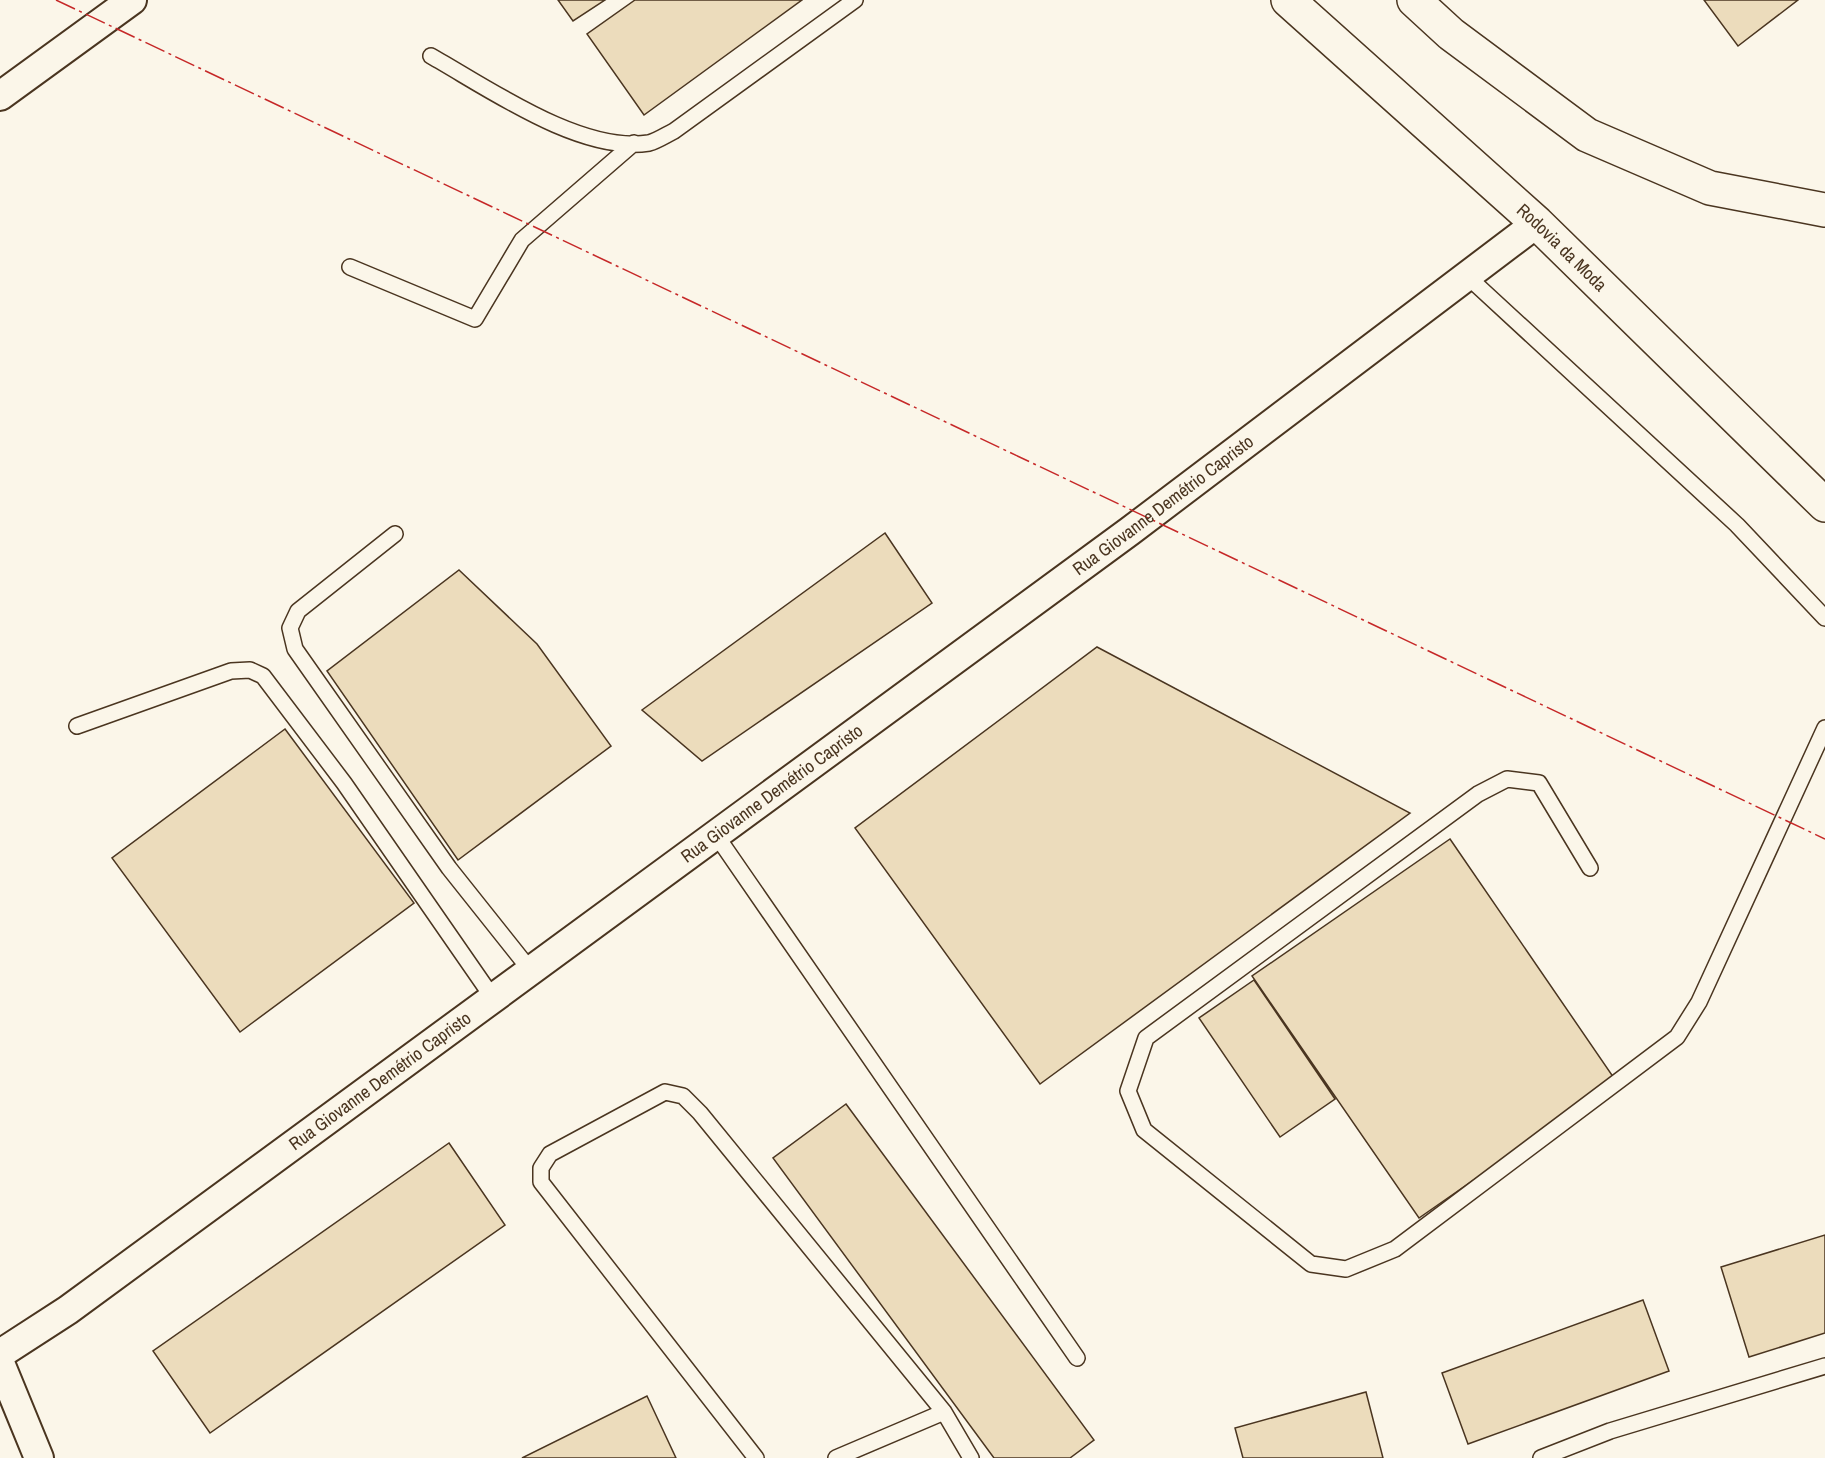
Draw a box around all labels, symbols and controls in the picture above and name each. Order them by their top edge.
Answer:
street label: Rodovia da Moda [1511,198,1613,297]
street label: Rua Giovanne Demétrio Capristo [1067,429,1258,581]
street label: Rua Giovanne Demétrio Capristo [676,718,868,868]
street label: Rua Giovanne Demétrio Capristo [284,1006,476,1156]

